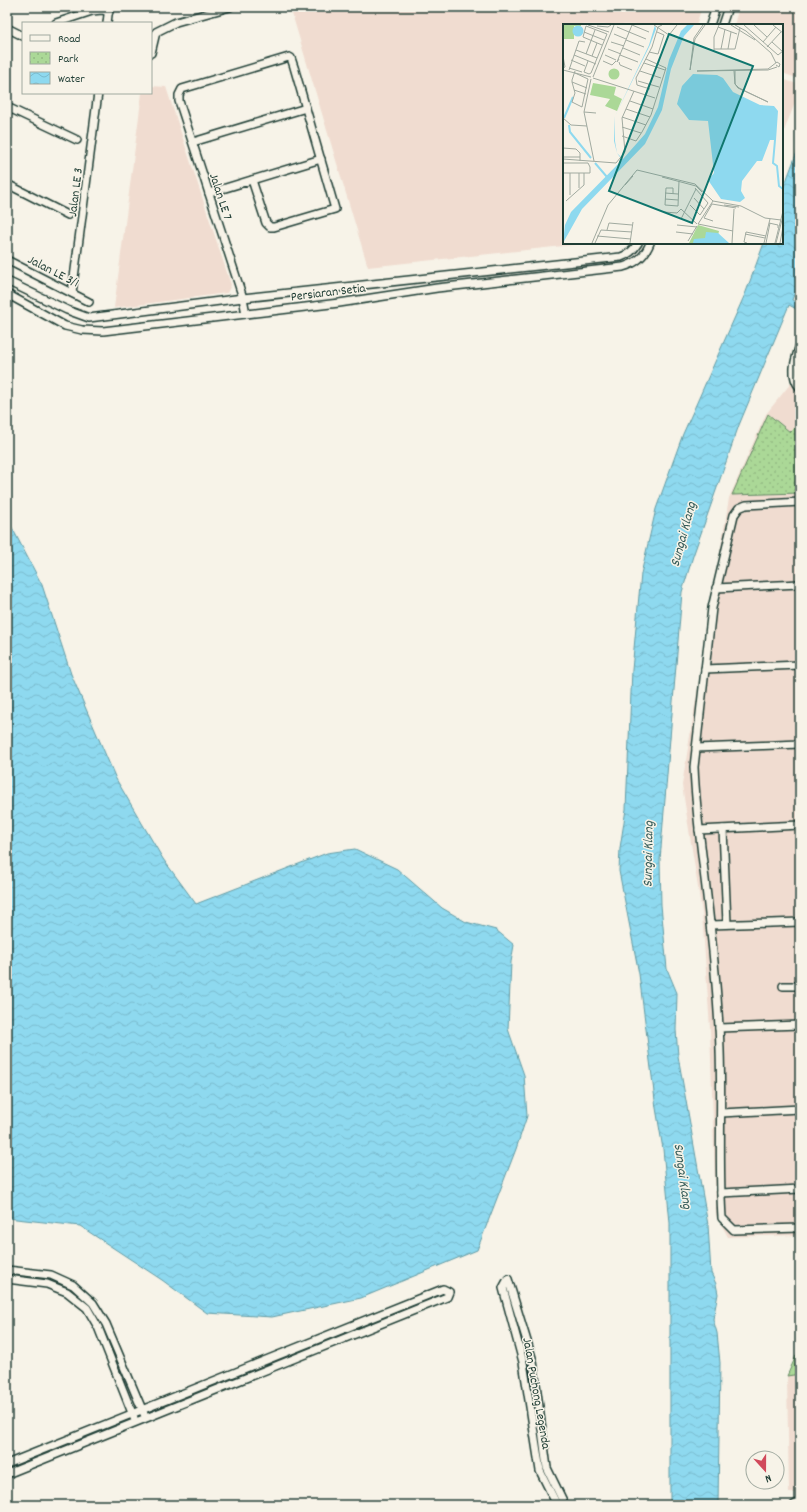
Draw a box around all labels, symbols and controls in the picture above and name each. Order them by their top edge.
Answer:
legend [22,22,152,94]
inset map [563,24,783,244]
text: Road [58,31,80,48]
text: Park [58,51,79,68]
text: Water [58,71,85,88]
street label: Jalan LE 3 [64,167,89,218]
street label: Jalan LE 7 [203,171,236,223]
street label: Jalan LE 3/1 [24,251,82,293]
street label: Persiaran Setia [290,279,368,307]
water label: Sungai Klang [666,499,702,569]
water label: Sungai Klang [638,820,660,887]
water label: Sungai Klang [668,1142,697,1211]
street label: Jalan Puchong Legenda [516,1336,555,1452]
north arrow [745,1450,785,1490]
text: N [762,1469,773,1486]

